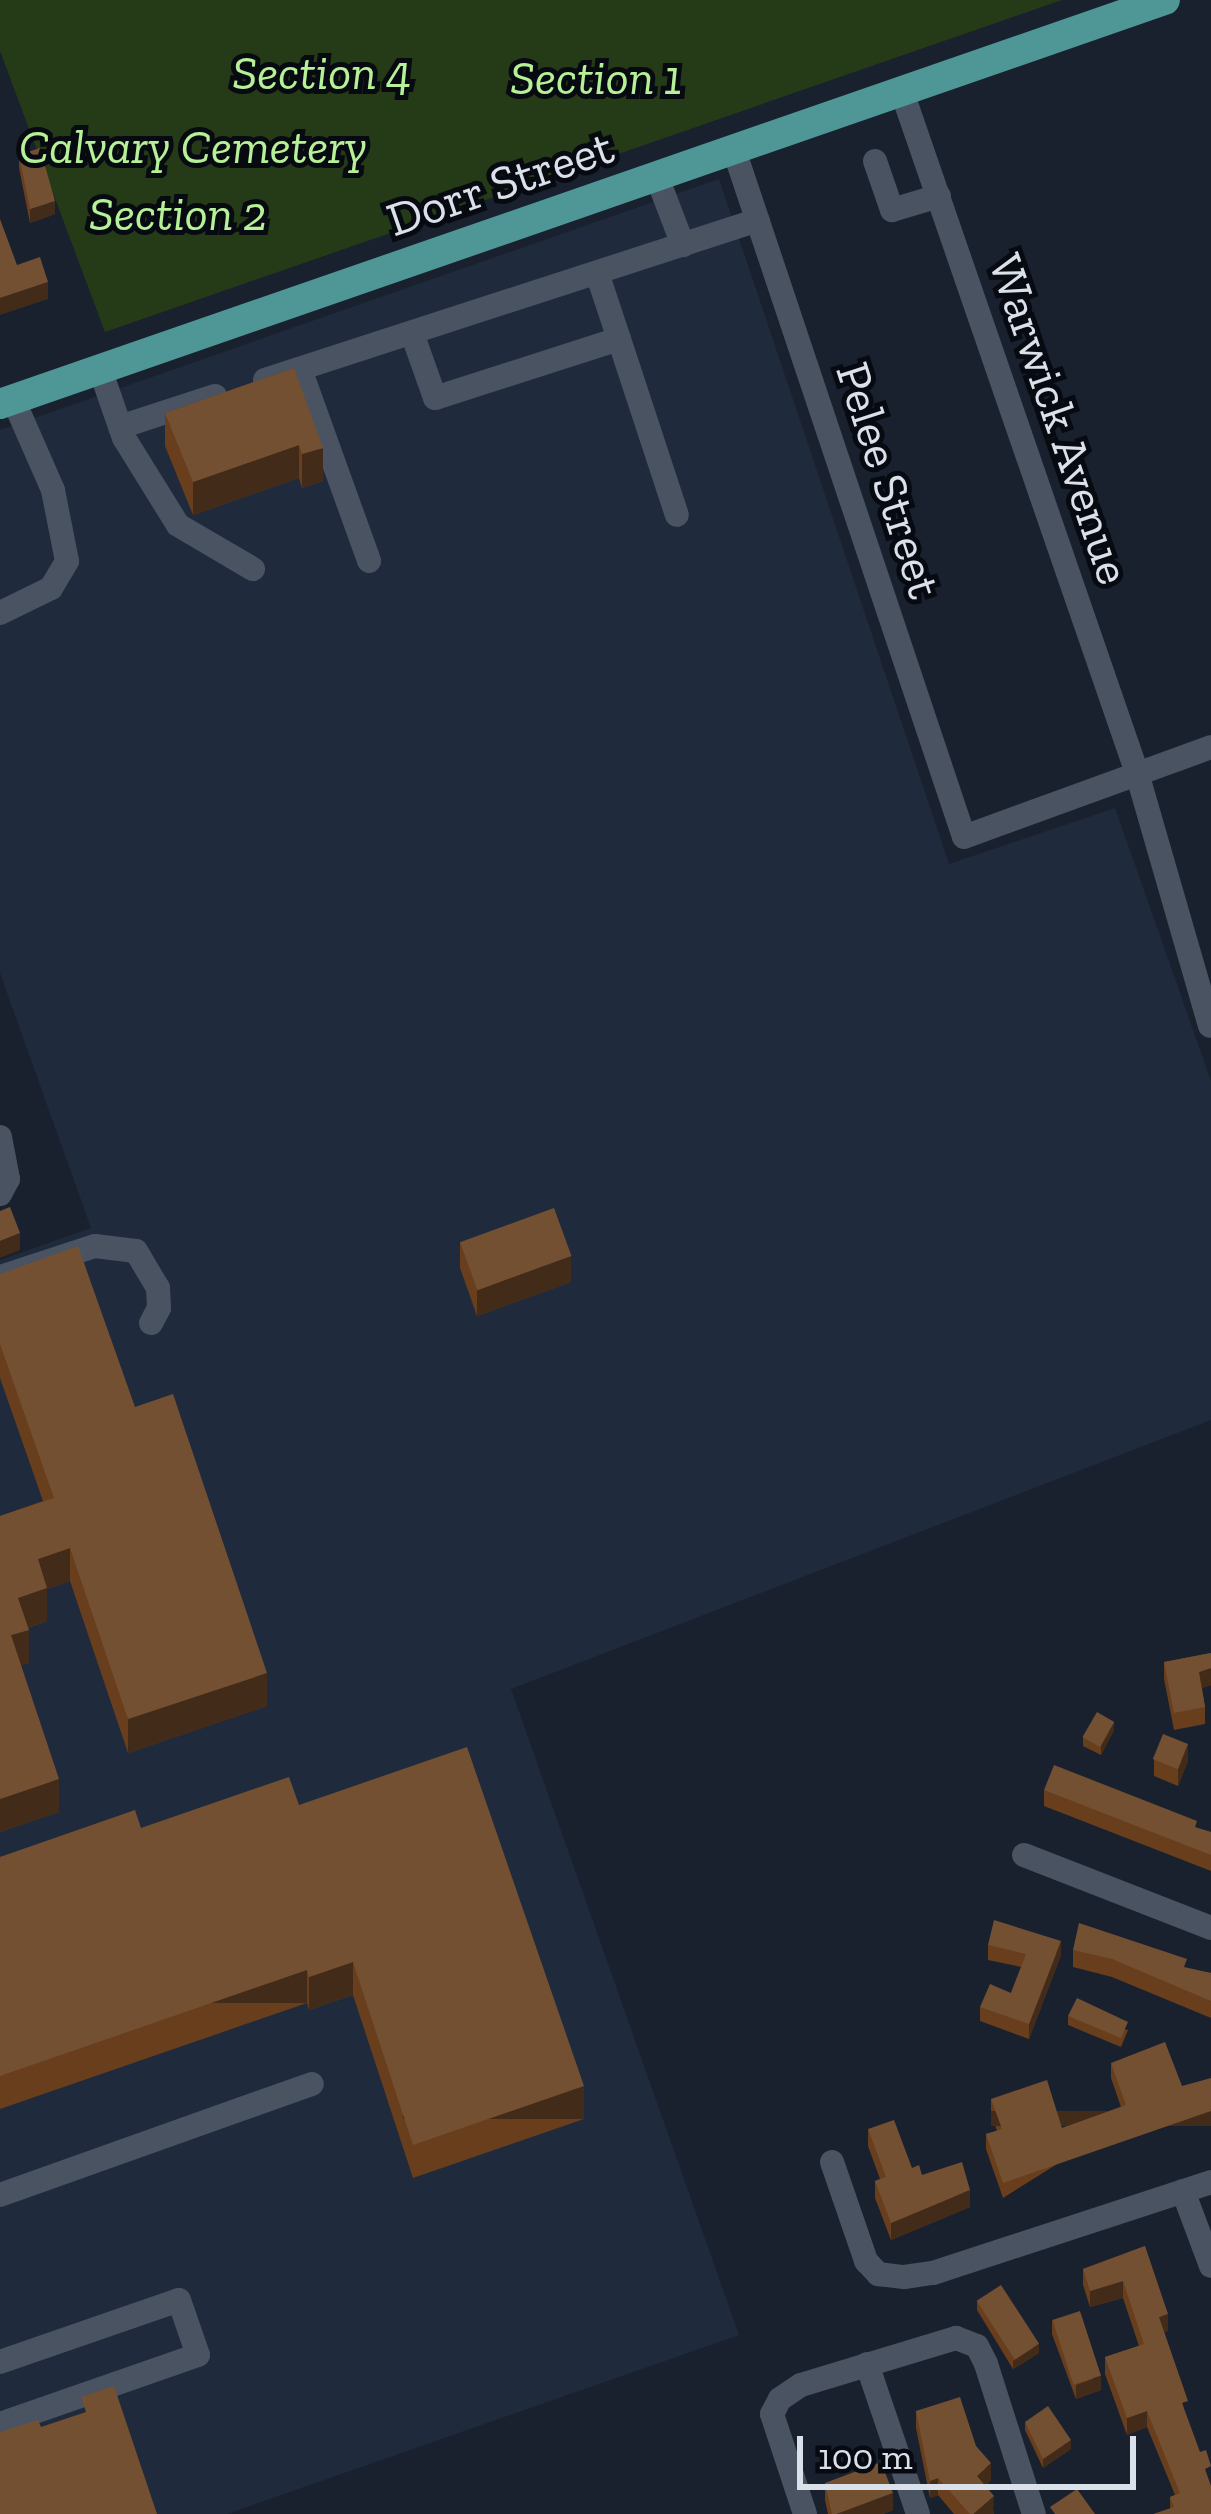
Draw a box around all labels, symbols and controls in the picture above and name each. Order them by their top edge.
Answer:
park label: Section 4 [232,44,412,102]
park label: Section 1 [510,49,682,107]
street label: Dorr Street [379,117,621,249]
park label: Calvary Cemetery [19,118,367,176]
park label: Section 2 [89,185,267,243]
street label: Warwick Avenue [976,246,1144,592]
street label: Pelee Street [824,355,954,605]
scale bar [803,2412,1142,2486]
text: 100 m [818,2435,913,2478]

